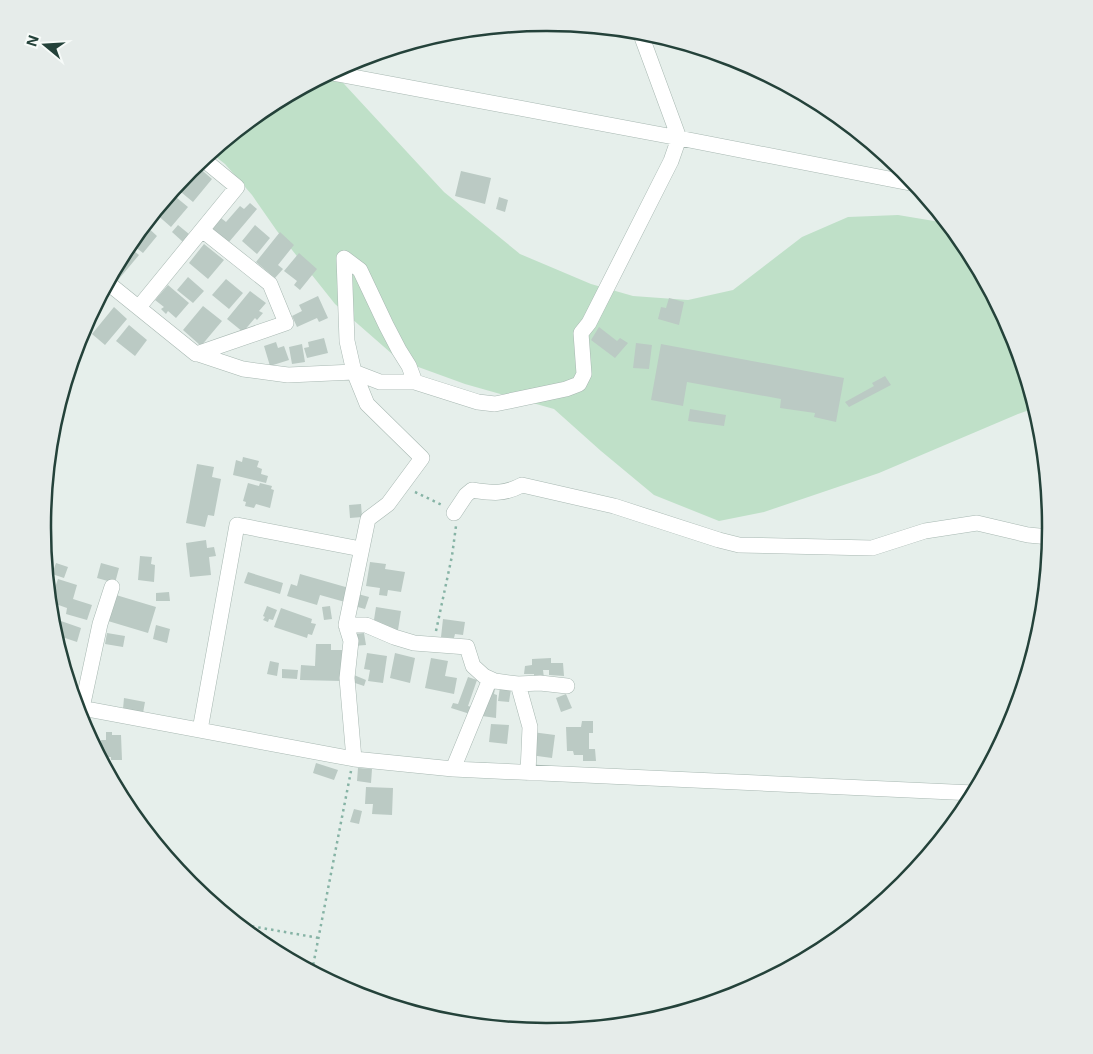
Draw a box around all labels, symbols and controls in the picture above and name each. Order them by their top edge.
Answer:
north arrow [20,20,70,70]
text: N [22,33,42,49]

